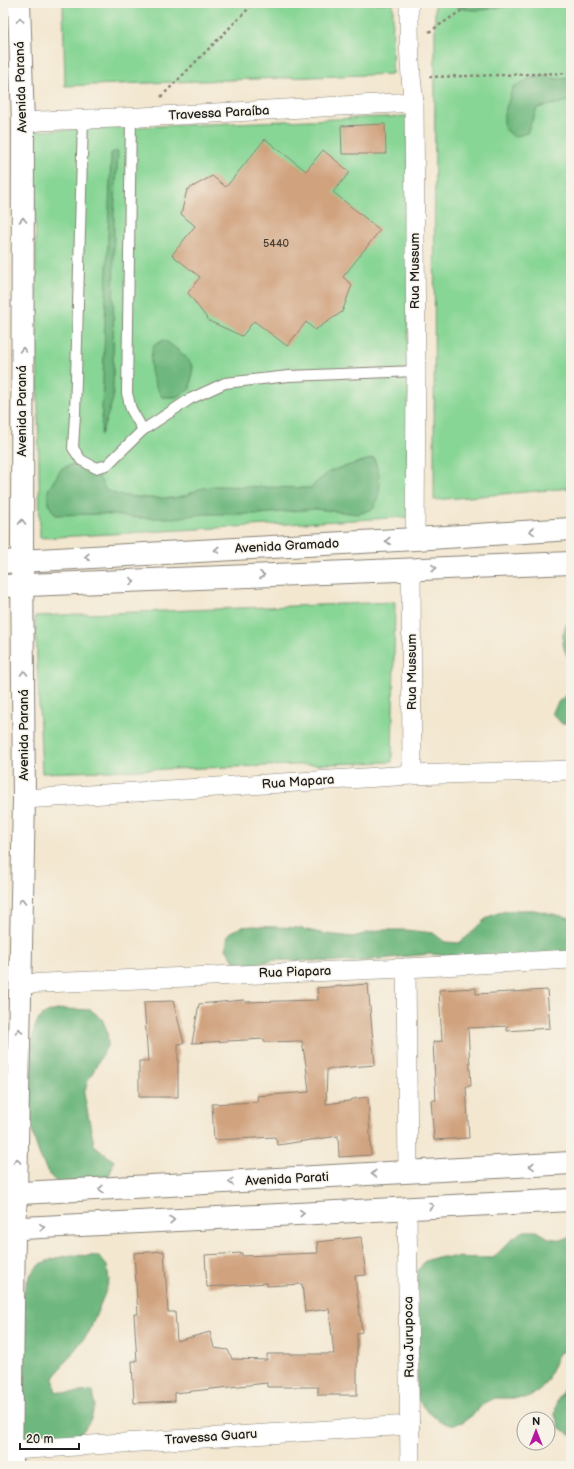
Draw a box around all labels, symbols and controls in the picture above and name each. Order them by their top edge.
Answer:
one-way arrow [15,17,24,23]
street label: Avenida Paraná [11,41,31,133]
street label: Travessa Paraíba [168,102,270,124]
one-way arrow [19,217,27,223]
street label: Rua Mussum [407,232,423,309]
house number: 5440 [263,237,290,250]
one-way arrow [19,347,27,353]
street label: Avenida Paraná [14,365,30,457]
one-way arrow [18,519,26,525]
one-way arrow [529,527,535,536]
street label: Avenida Gramado [234,535,340,557]
one-way arrow [385,536,391,545]
one-way arrow [214,546,220,555]
one-way arrow [84,553,90,562]
one-way arrow [431,564,437,572]
one-way arrow [259,571,265,579]
one-way arrow [129,576,135,585]
street label: Rua Mussum [404,633,420,710]
one-way arrow [20,670,28,676]
street label: Avenida Paraná [16,689,32,781]
street label: Rua Mapara [261,771,335,793]
one-way arrow [18,898,26,904]
street label: Rua Piapara [258,963,332,981]
one-way arrow [15,1028,23,1034]
one-way arrow [12,1158,21,1164]
one-way arrow [529,1161,535,1170]
street label: Avenida Parati [245,1169,329,1189]
one-way arrow [371,1170,377,1179]
one-way arrow [228,1178,234,1187]
one-way arrow [98,1185,104,1194]
one-way arrow [428,1202,434,1211]
one-way arrow [299,1209,305,1218]
one-way arrow [169,1216,175,1225]
one-way arrow [39,1223,45,1232]
street label: Rua Jurupoca [400,1296,418,1378]
north arrow [516,1411,556,1451]
text: N [532,1415,540,1428]
scale bar [20,1425,79,1451]
street label: Travessa Guaru [164,1426,258,1448]
text: 20 m [26,1432,53,1447]

